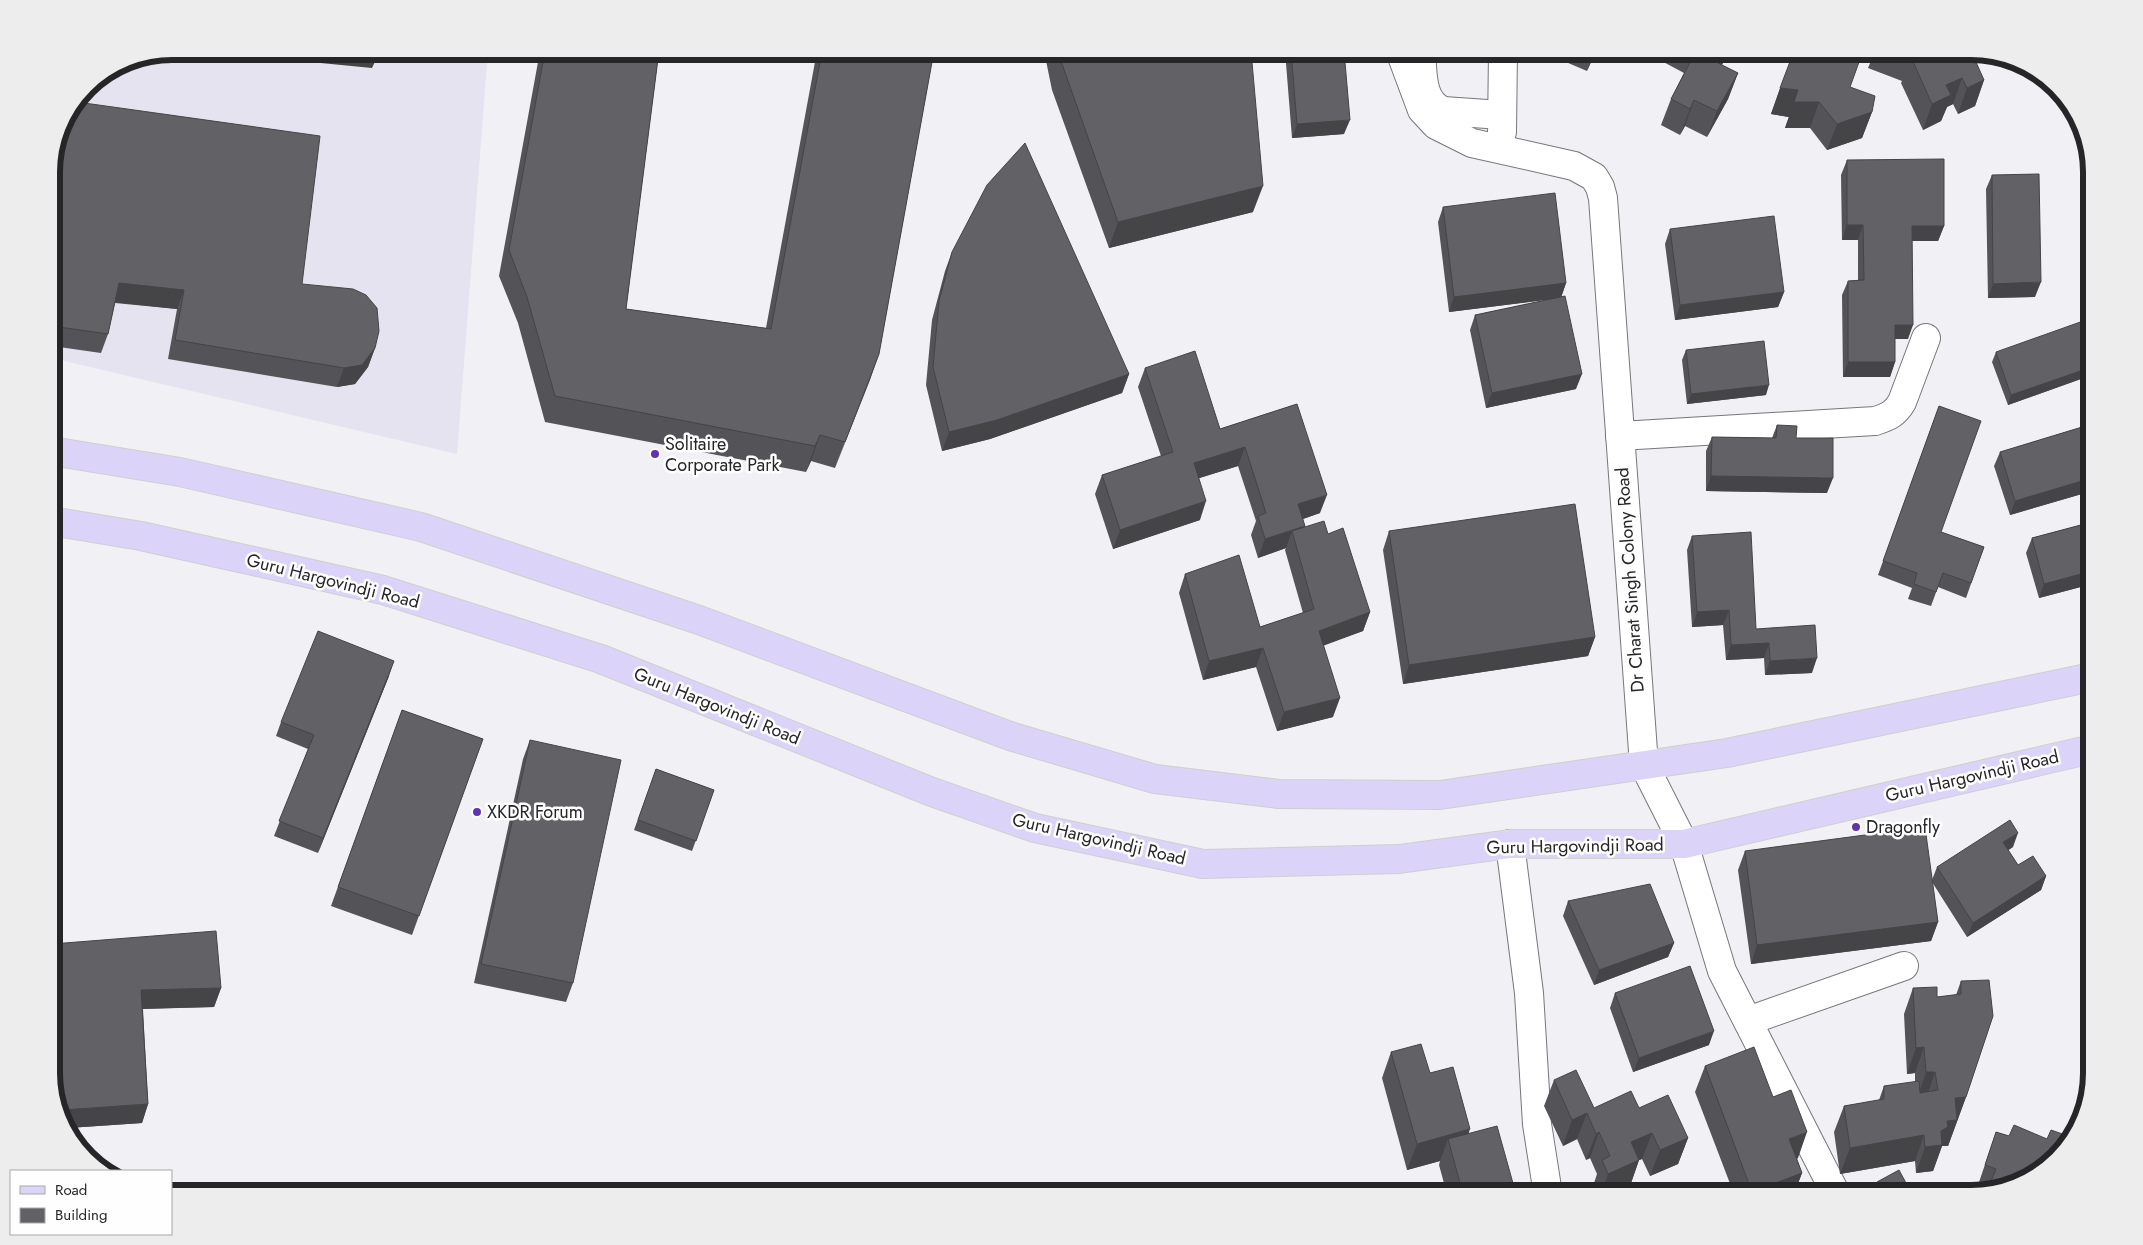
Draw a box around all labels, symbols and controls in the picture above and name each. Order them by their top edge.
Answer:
place label: Solitaire Corporate Park [665,431,779,478]
marker: Solitaire Corporate Park [649,448,661,460]
street label: Dr Charat Singh Colony Road [1609,467,1651,693]
street label: Guru Hargovindji Road [244,547,422,615]
street label: Guru Hargovindji Road [630,661,804,751]
street label: Guru Hargovindji Road [1883,743,2061,809]
place label: XKDR Forum [487,799,583,825]
marker: XKDR Forum [471,806,483,818]
street label: Guru Hargovindji Road [1010,806,1188,872]
place label: Dragonfly [1866,814,1940,840]
marker: Dragonfly [1850,821,1862,833]
street label: Guru Hargovindji Road [1486,831,1664,861]
legend [10,1170,172,1235]
text: Road [55,1179,87,1201]
text: Building [55,1204,107,1226]

